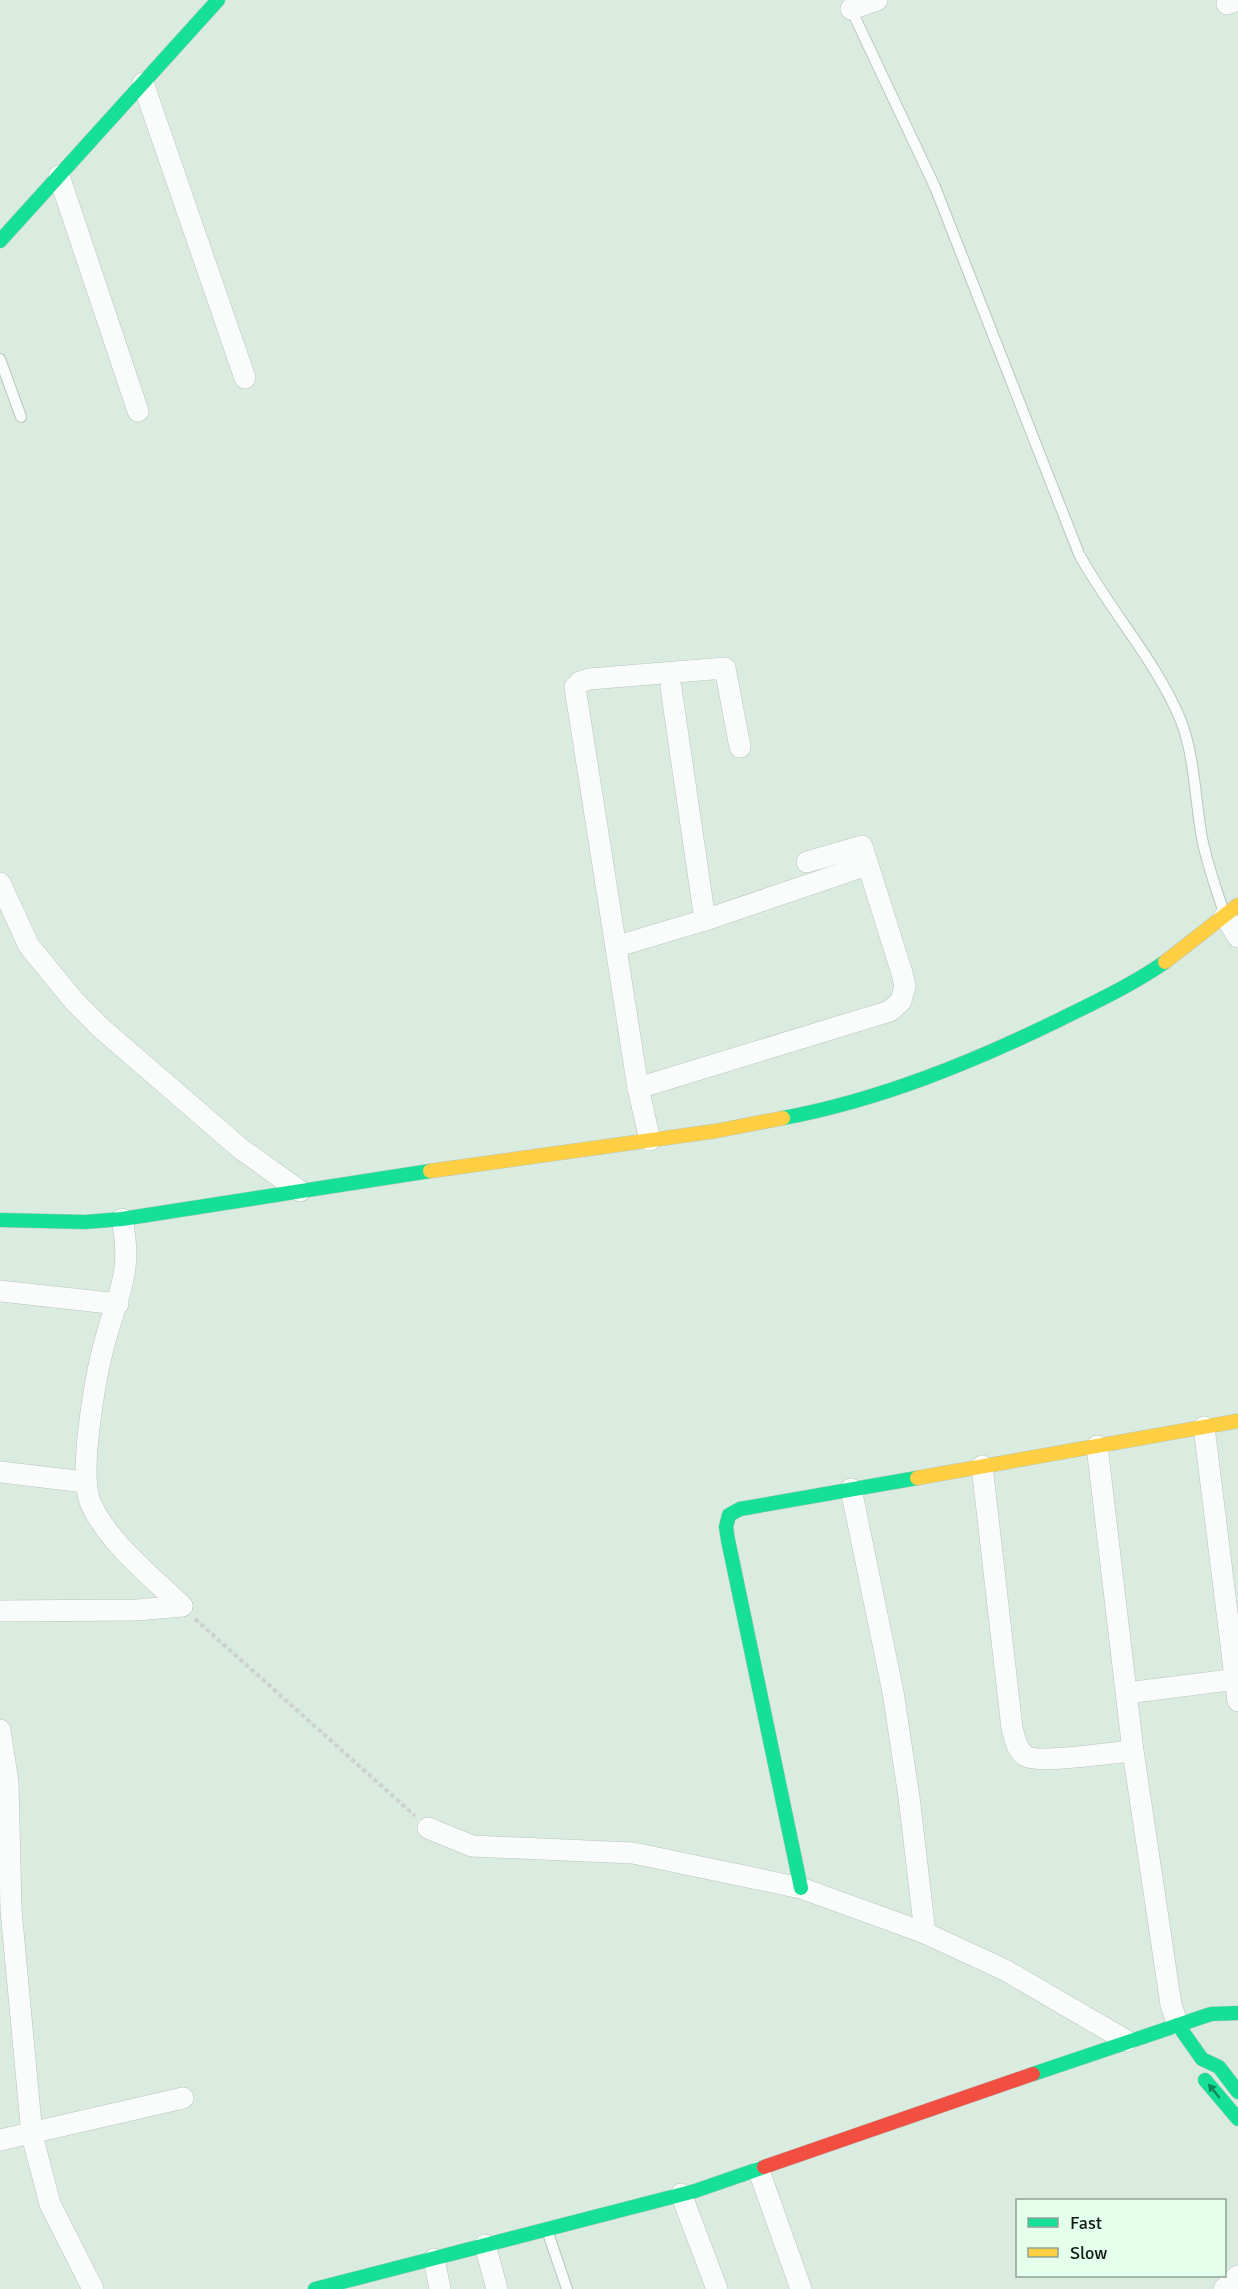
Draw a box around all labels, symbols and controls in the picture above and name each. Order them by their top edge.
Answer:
one-way arrow [1209,2084,1221,2099]
legend [1016,2199,1226,2277]
text: Fast [1070,2212,1102,2234]
text: Slow [1070,2242,1107,2264]

